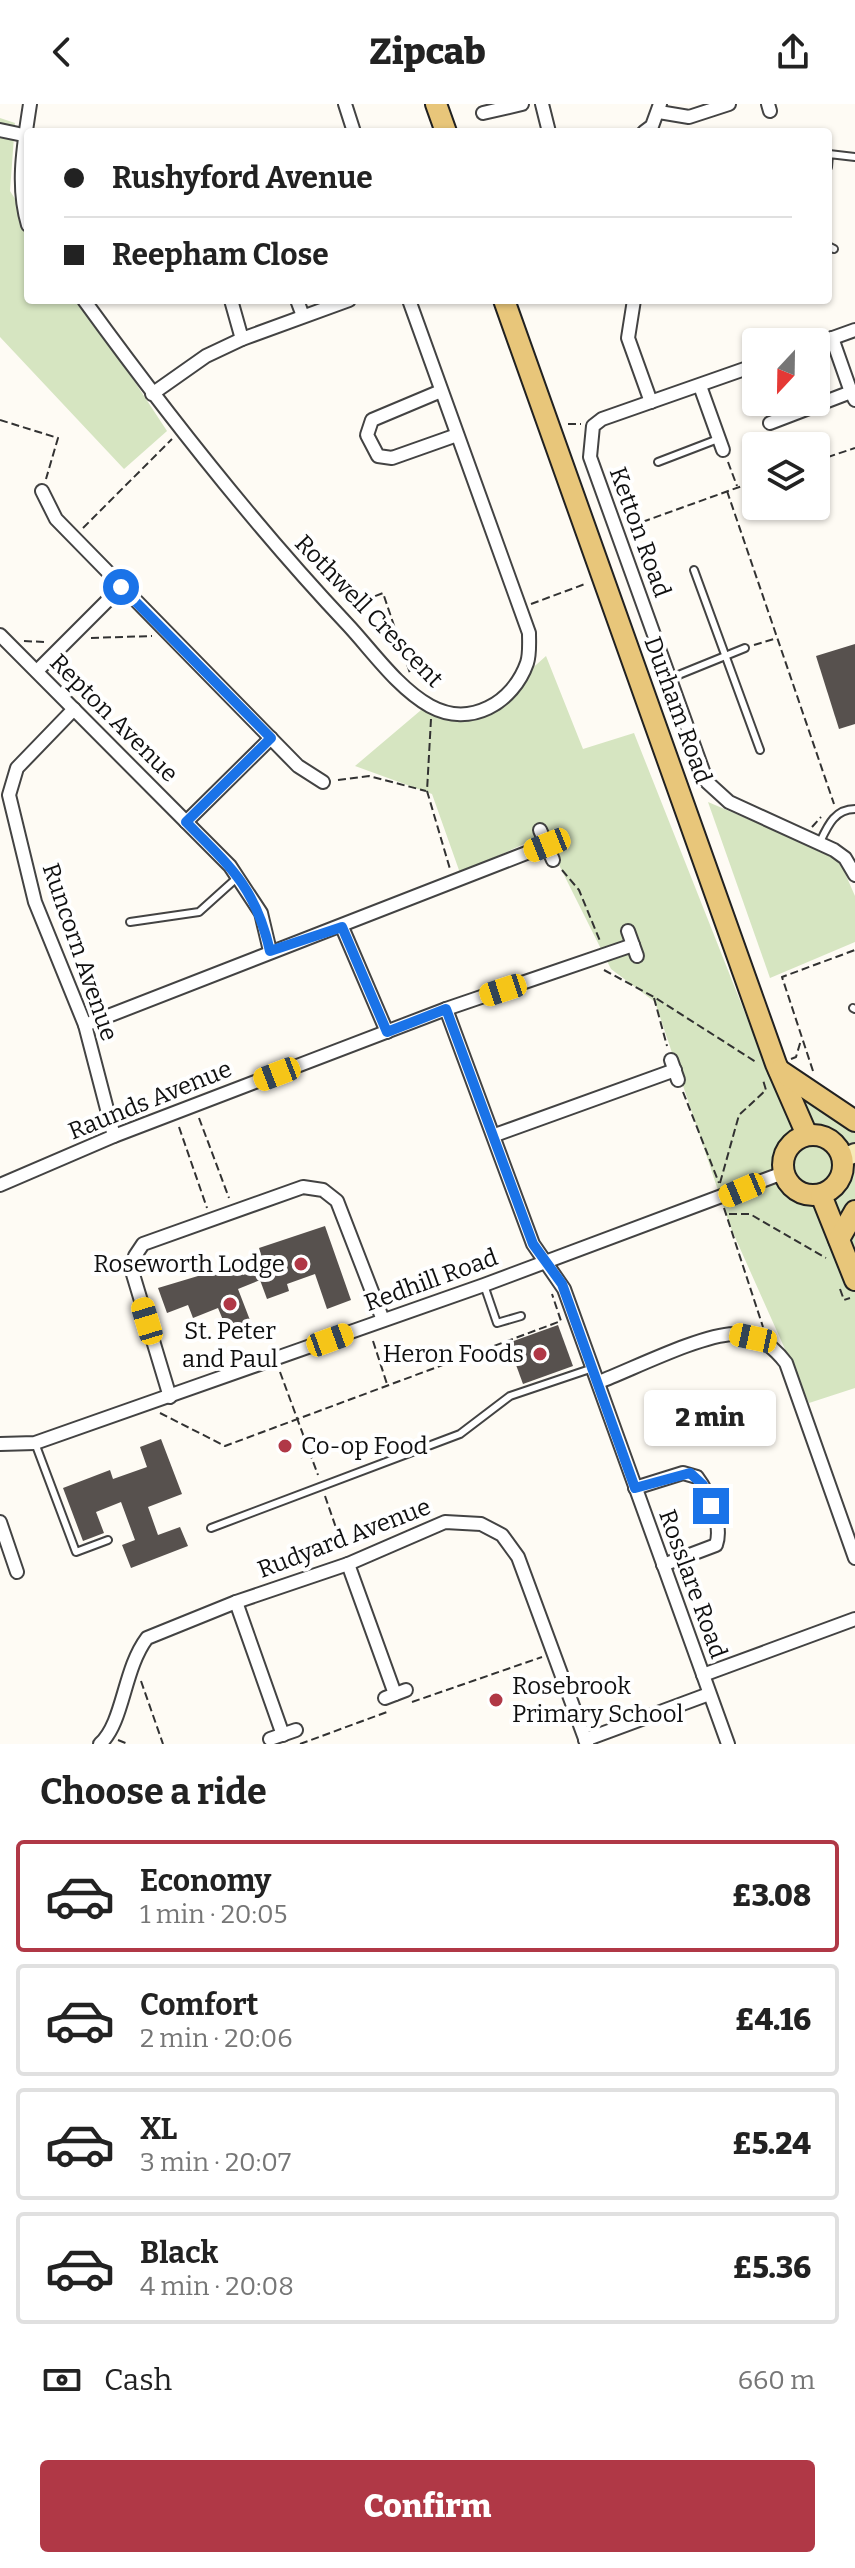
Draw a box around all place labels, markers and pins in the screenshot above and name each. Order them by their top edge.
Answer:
place label: Roseworth Lodge [93,1250,285,1278]
marker: Roseworth Lodge [292,1255,310,1273]
marker: St. Peter and Paul [221,1295,239,1313]
place label: St. Peter and Paul [182,1317,278,1373]
place label: Heron Foods [383,1340,524,1368]
marker: Heron Foods [531,1345,549,1363]
place label: Co-op Food [301,1432,428,1460]
marker: Co-op Food [276,1437,294,1455]
place label: Rosebrook Primary School [512,1672,683,1728]
marker: Rosebrook Primary School [487,1691,505,1709]

